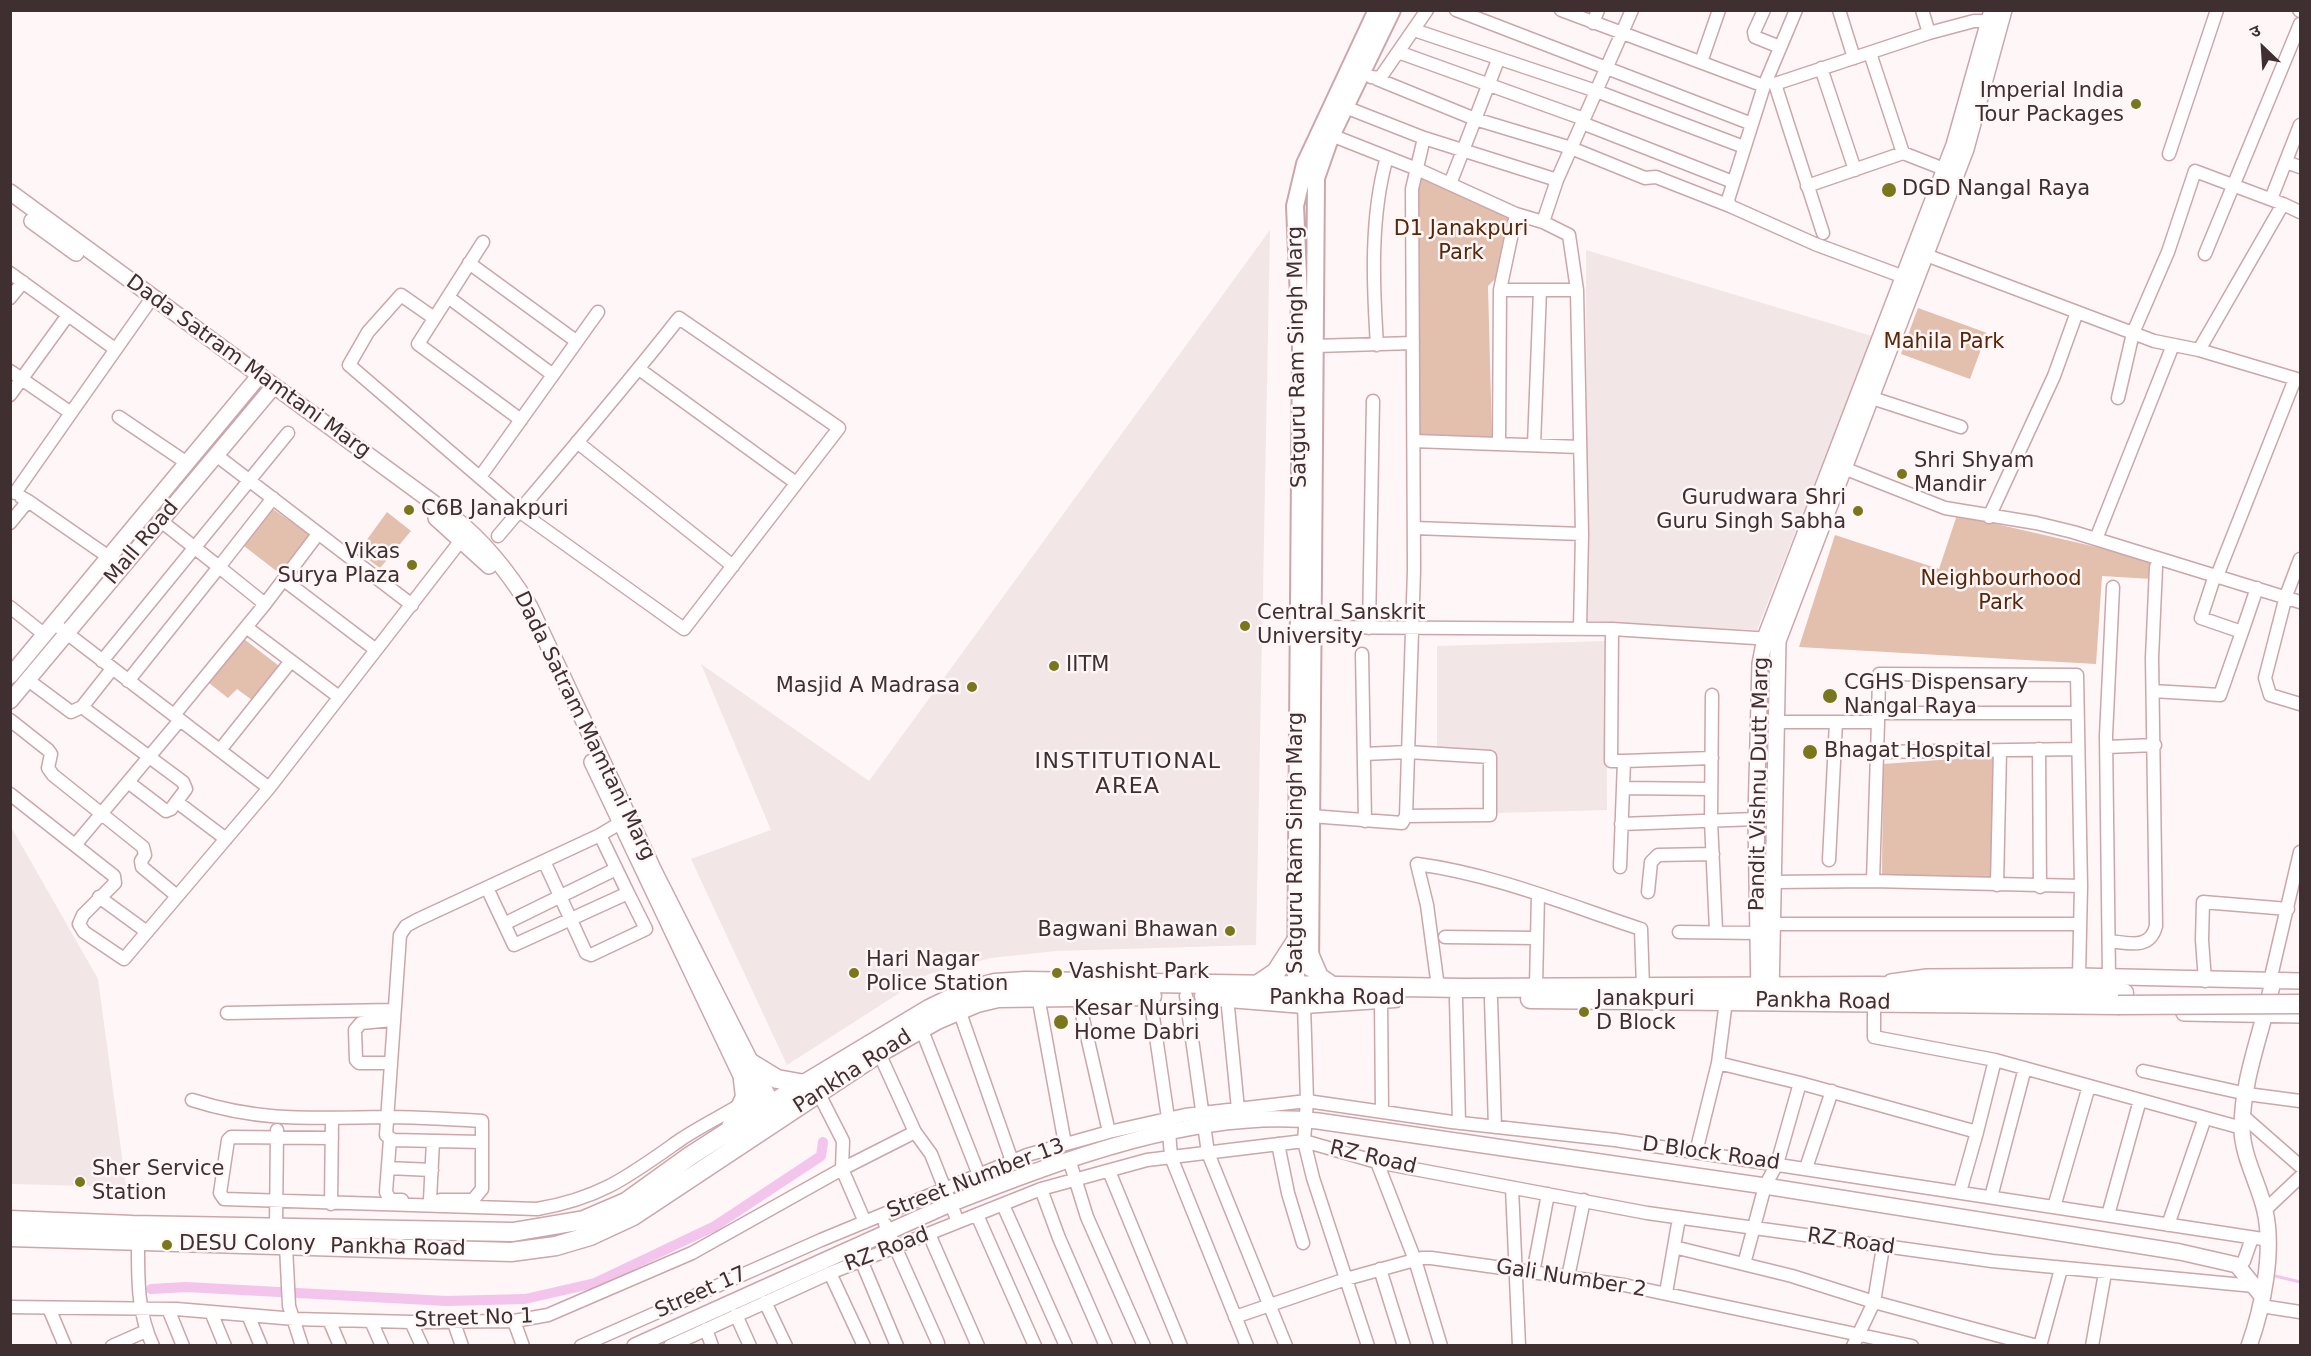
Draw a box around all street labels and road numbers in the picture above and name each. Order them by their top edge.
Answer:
street label: Satguru Ram Singh Marg [1283,226,1313,488]
street label: Dada Satram Mamtani Marg [121,270,375,464]
street label: Mall Road [100,496,184,590]
street label: Dada Satram Mamtani Marg [508,587,660,865]
street label: Pandit Vishnu Dutt Marg [1745,657,1775,911]
street label: Satguru Ram Singh Marg [1284,712,1310,974]
street label: Pankha Road [1269,986,1405,1012]
street label: Pankha Road [1755,988,1891,1016]
street label: Pankha Road [789,1025,917,1119]
street label: D Block Road [1640,1132,1782,1176]
street label: Street Number 13 [884,1134,1068,1224]
street label: RZ Road [1327,1136,1419,1180]
street label: RZ Road [841,1222,933,1278]
street label: RZ Road [1806,1223,1896,1261]
street label: Pankha Road [330,1234,466,1262]
street label: Gali Number 2 [1494,1255,1648,1303]
street label: Street 17 [651,1262,751,1324]
street label: Street No 1 [414,1304,534,1334]

